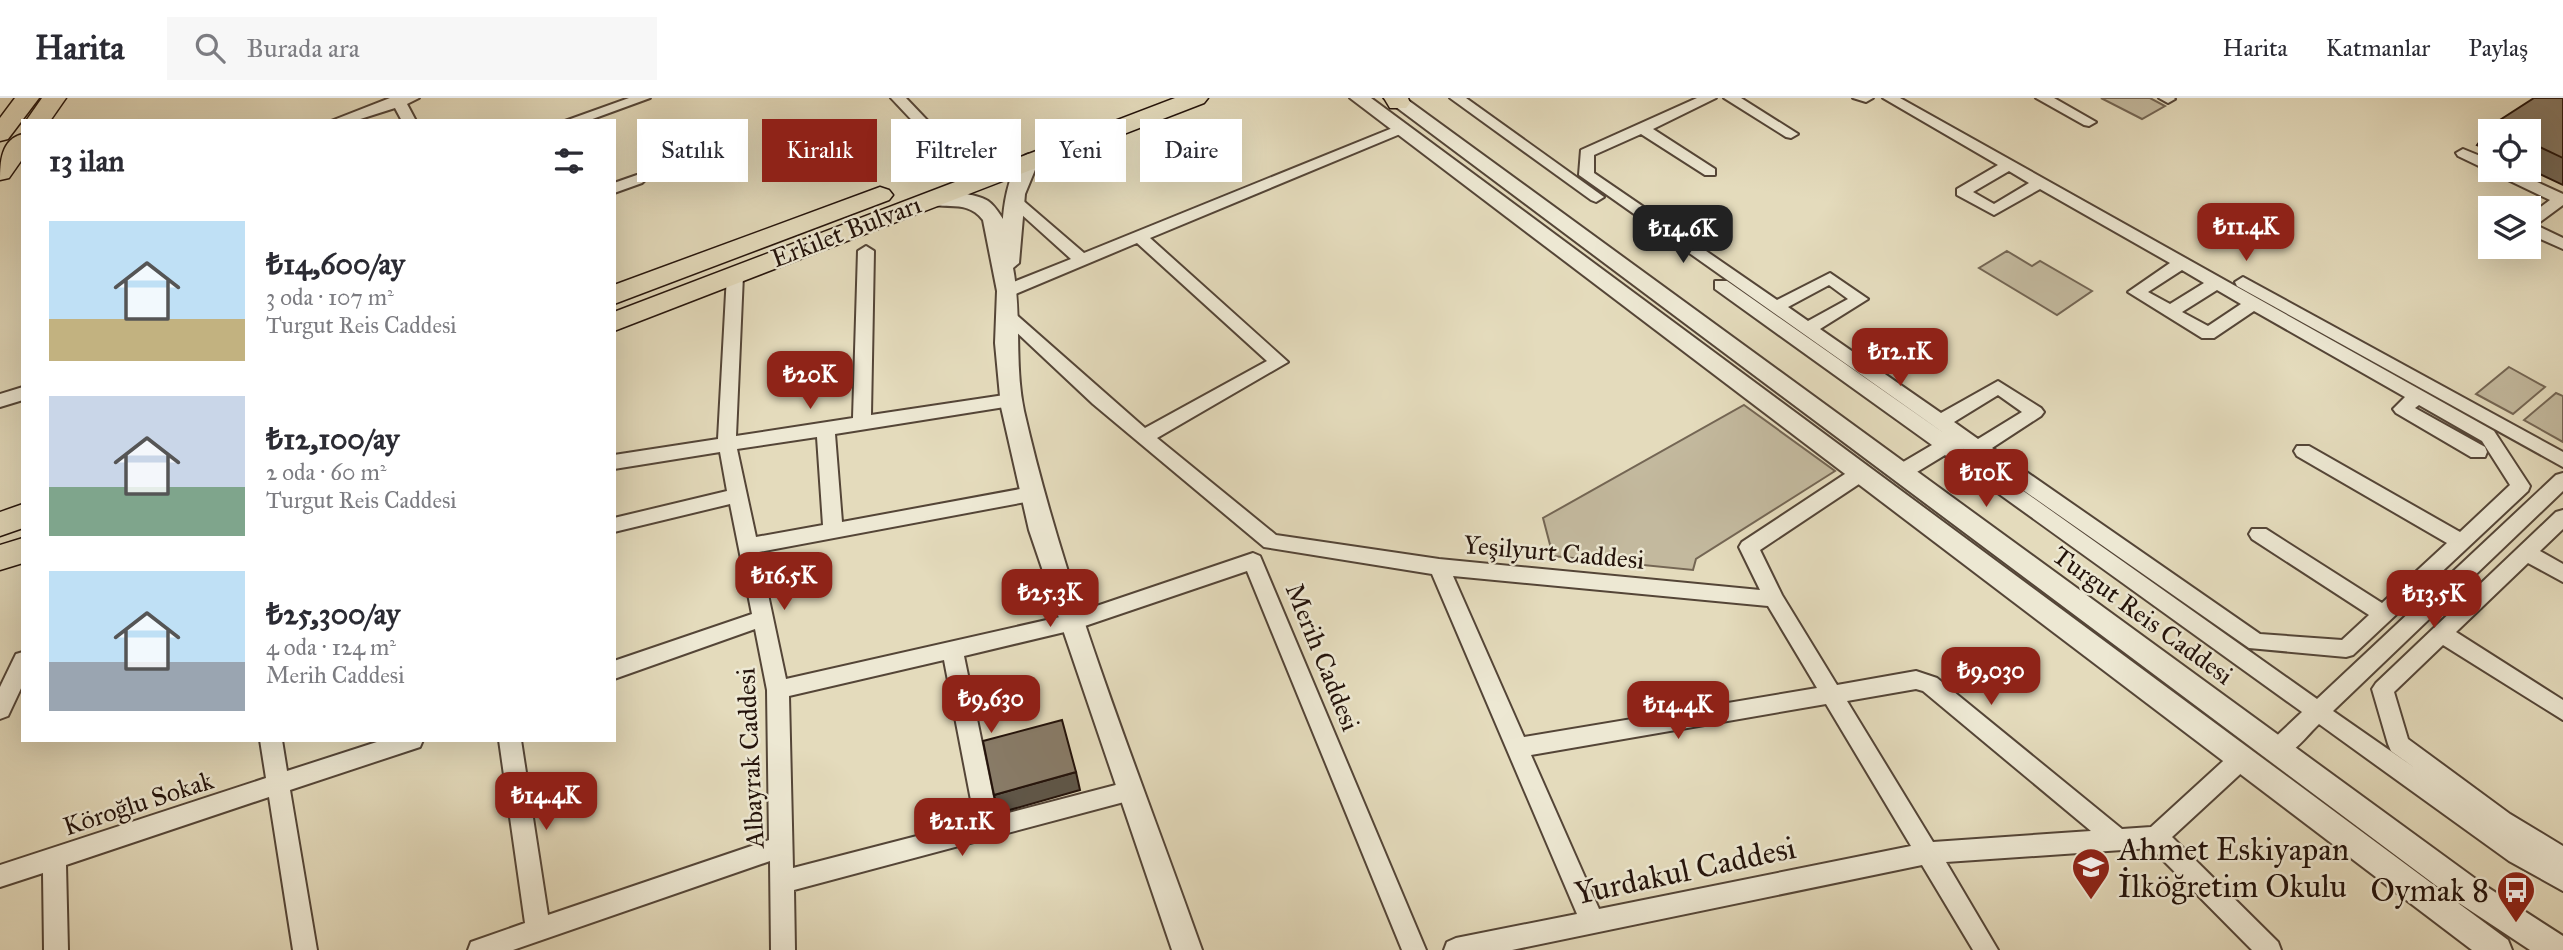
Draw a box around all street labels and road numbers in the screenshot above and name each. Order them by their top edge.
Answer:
street label: Erkilet Bulvarı [766,188,926,274]
street label: Yeşilyurt Caddesi [1462,528,1646,576]
street label: Turgut Reis Caddesi [2046,539,2240,691]
street label: Merih Caddesi [1279,578,1367,736]
street label: Albayrak Caddesi [729,667,771,850]
street label: Köroğlu Sokak [59,763,218,842]
street label: Yurdakul Caddesi [1571,828,1800,913]

